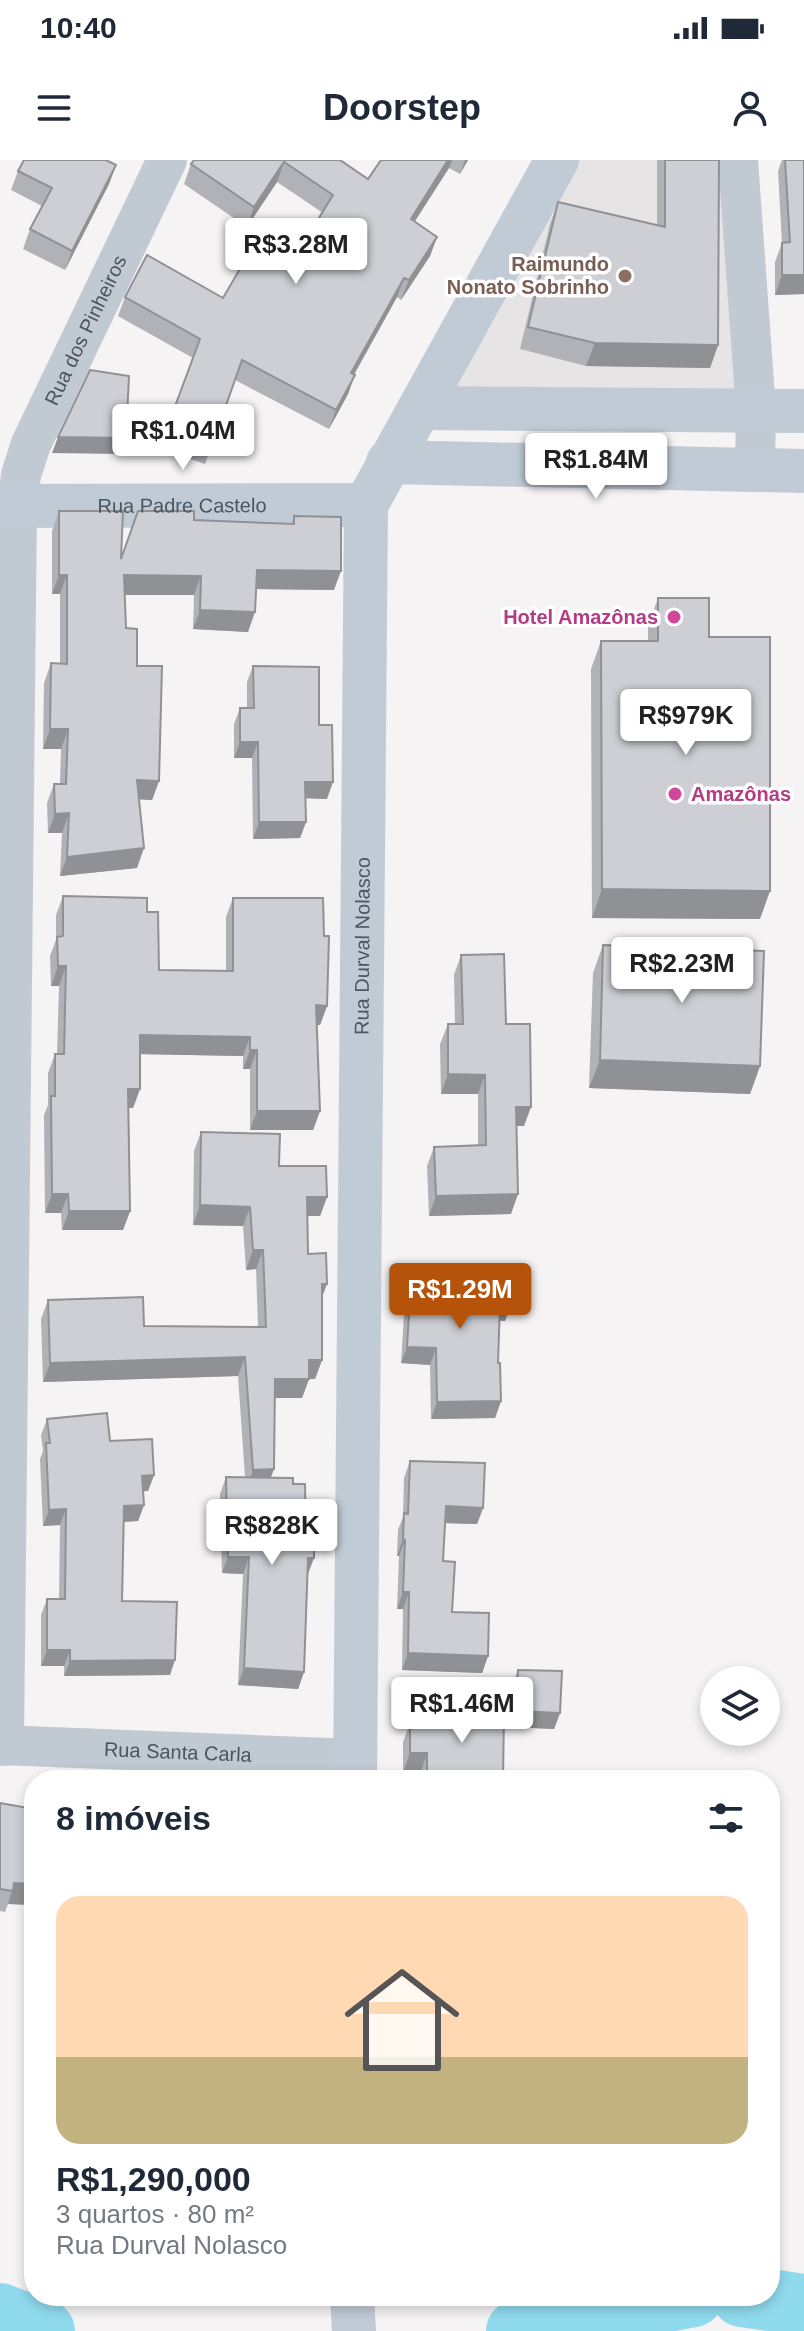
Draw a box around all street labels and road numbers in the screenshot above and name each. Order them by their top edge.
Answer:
street label: Rua dos Pinheiros [40,252,131,409]
street label: Rua Padre Castelo [97,494,267,517]
street label: Rua Durval Nolasco [350,857,374,1035]
street label: Rua Santa Carla [104,1738,253,1766]

